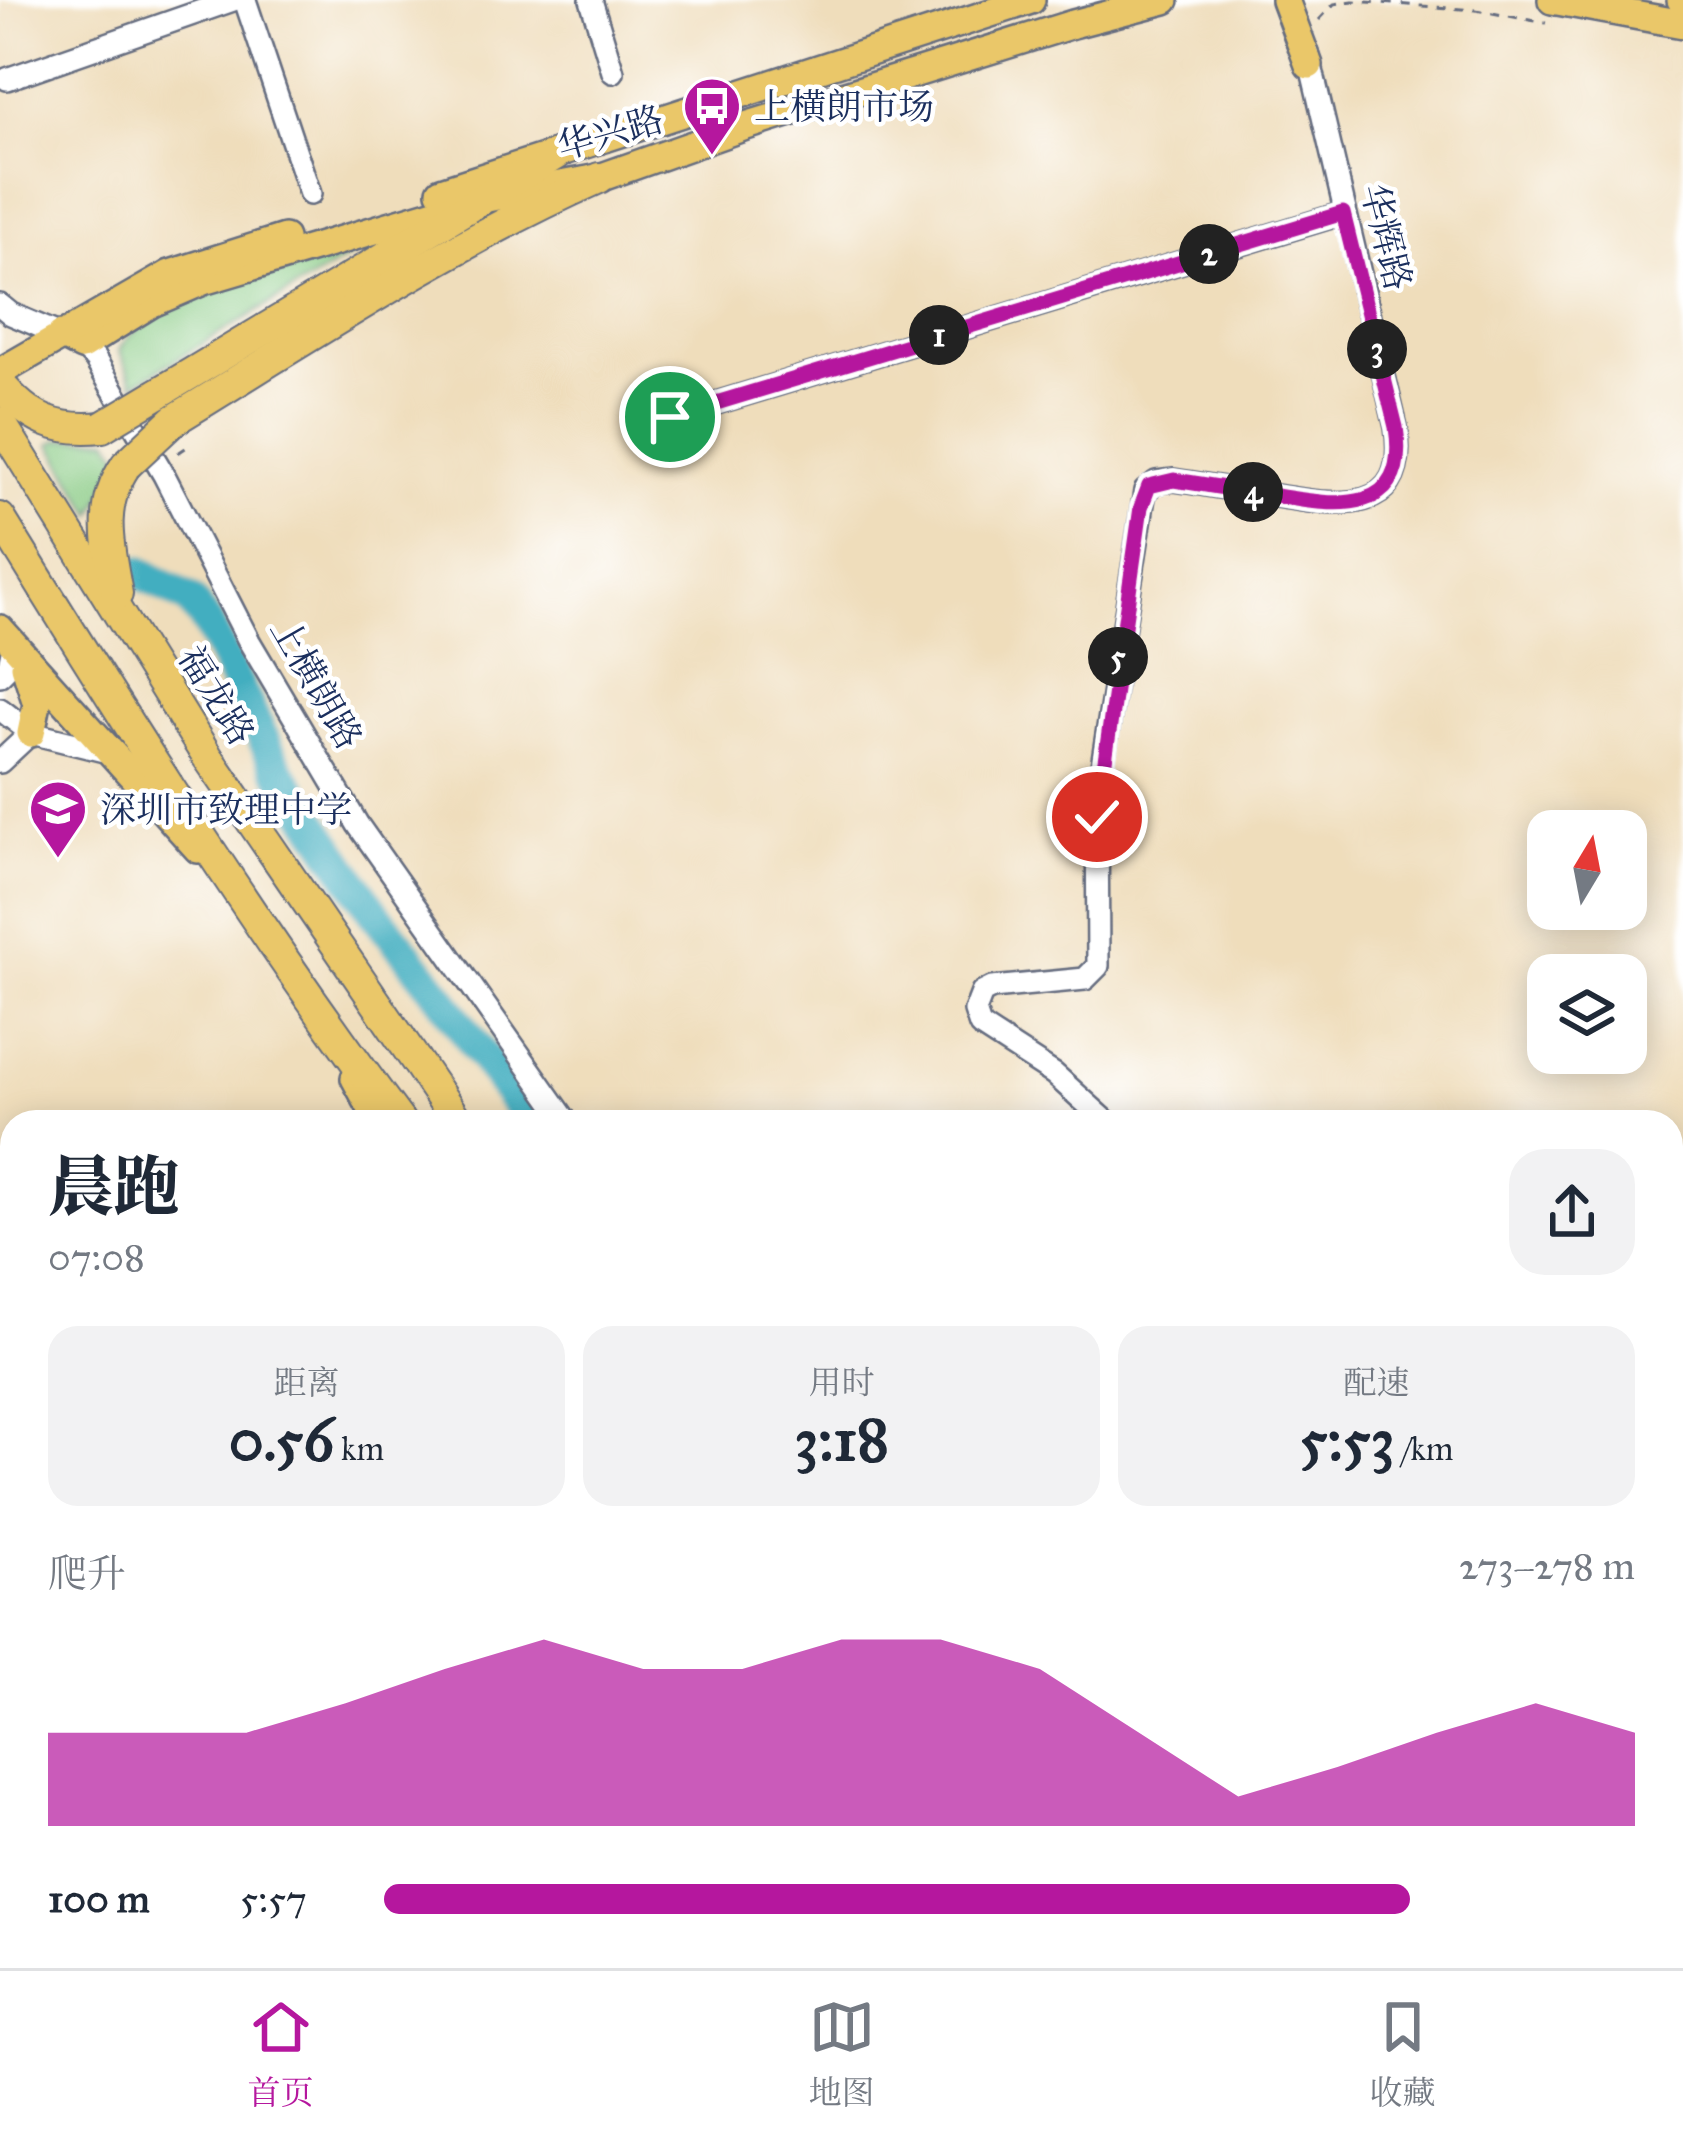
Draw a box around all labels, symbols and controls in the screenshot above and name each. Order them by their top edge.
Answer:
bus stop icon: 上横朗市场 [681,75,743,157]
place label: 上横朗市场 [754,85,934,129]
street label: 华兴路 [552,97,668,169]
street label: 华辉路 [1352,180,1420,295]
pin: 2 [1179,224,1239,284]
text: 2 [1201,234,1217,274]
pin: 1 [909,305,969,365]
text: 1 [932,315,946,355]
pin: 3 [1347,319,1407,379]
text: 3 [1370,329,1384,369]
pin [619,366,721,468]
icon: arrive [637,384,703,450]
pin: 4 [1223,462,1283,522]
text: 4 [1244,472,1262,512]
street label: 上横朗路 [261,610,371,757]
pin: 5 [1088,627,1148,687]
text: 5 [1110,637,1126,677]
street label: 福龙路 [169,638,263,753]
pin [1046,766,1148,868]
school or university icon: 深圳市致理中学 [27,778,89,860]
icon: check [1064,784,1130,850]
place label: 深圳市致理中学 [100,788,352,832]
north arrow [1527,810,1647,930]
map controls [1527,810,1647,1074]
button: layers [1527,954,1647,1074]
text: 晨跑 [48,1147,180,1228]
button: share [1509,1149,1635,1275]
text: 07:08 [48,1233,145,1281]
text: 距离 [274,1363,340,1403]
text: 用时 [809,1363,875,1403]
text: 配速 [1344,1363,1410,1403]
text: 0.56 [229,1403,334,1476]
text: 3:18 [794,1403,889,1476]
text: 5:53 [1300,1403,1394,1476]
text: km [334,1429,384,1469]
text: /km [1394,1429,1453,1469]
text: 273–278 m [1459,1542,1635,1590]
text: 爬升 [48,1550,126,1598]
text: 100 m [48,1875,150,1923]
text: 5:57 [240,1875,307,1923]
tab: 首页 [248,1994,314,2113]
tab: 地图 [809,1994,875,2113]
tab: 收藏 [1370,1994,1436,2113]

